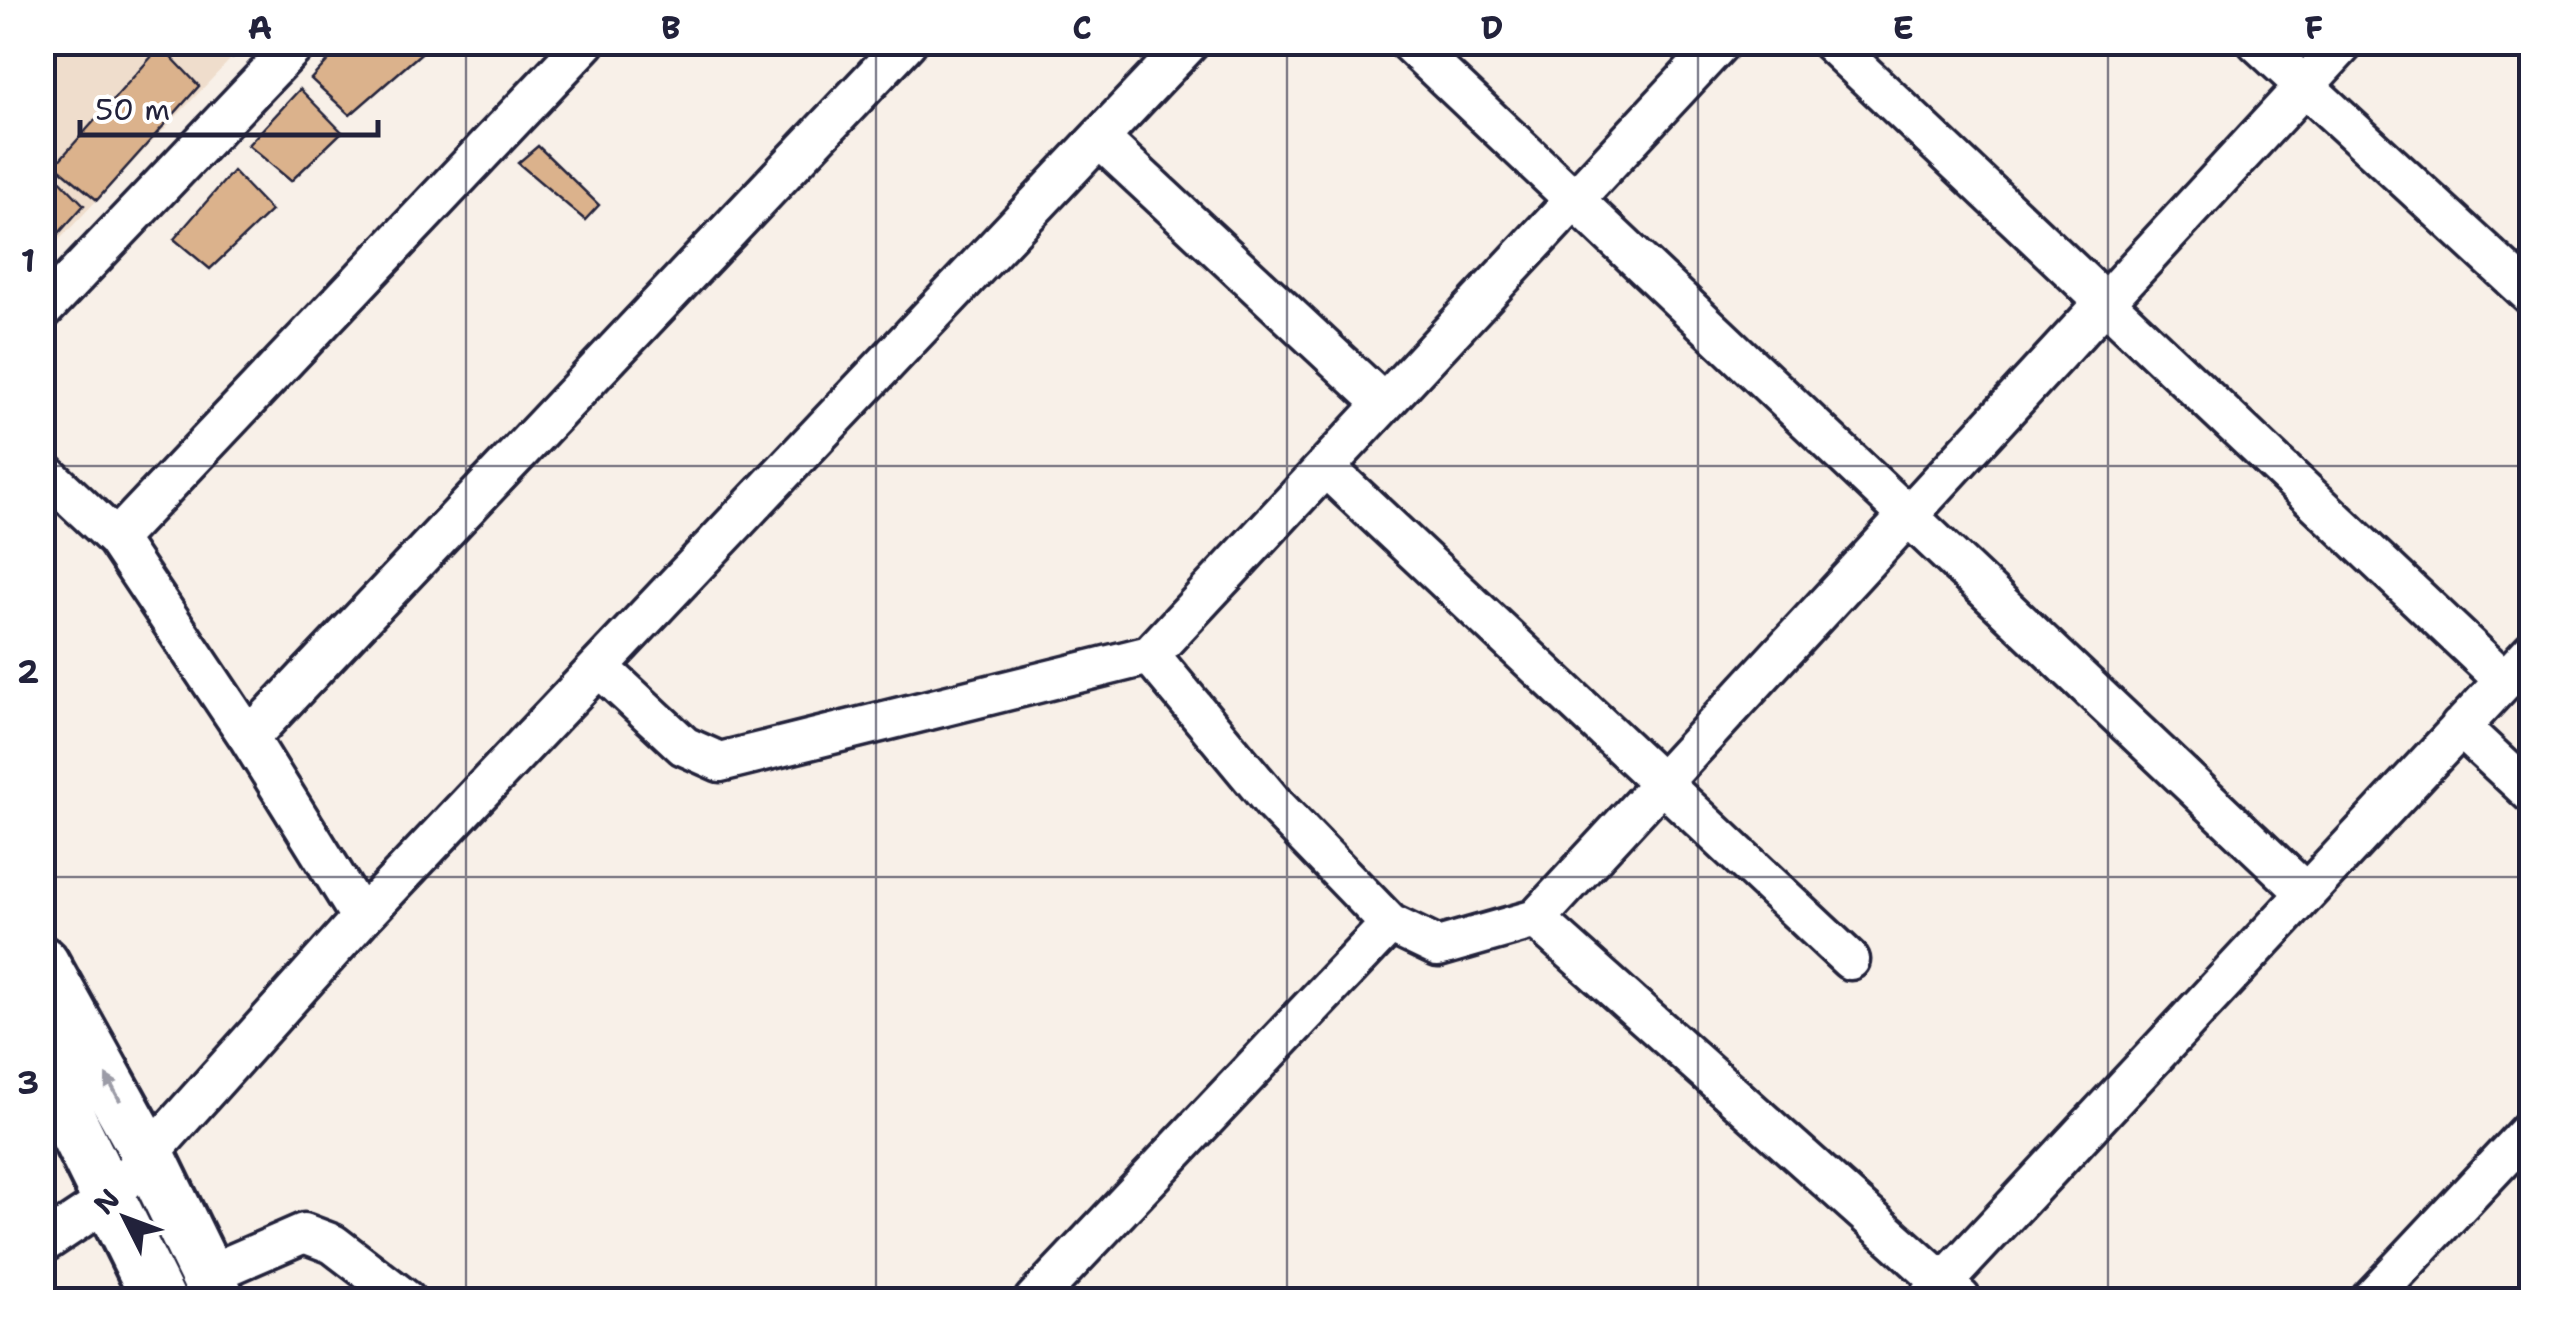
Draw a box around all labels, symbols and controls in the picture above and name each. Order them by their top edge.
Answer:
text: A [248,6,272,49]
text: B [661,6,681,49]
text: C [1072,6,1092,49]
text: D [1481,6,1503,49]
text: E [1892,6,1914,49]
text: F [2305,6,2323,49]
scale bar [80,75,378,137]
text: 50 m [95,89,170,130]
text: 1 [21,239,35,282]
text: 2 [17,650,39,693]
text: 3 [17,1061,39,1104]
one-way arrow [104,1074,121,1103]
north arrow [75,1168,175,1268]
text: N [85,1180,128,1222]

